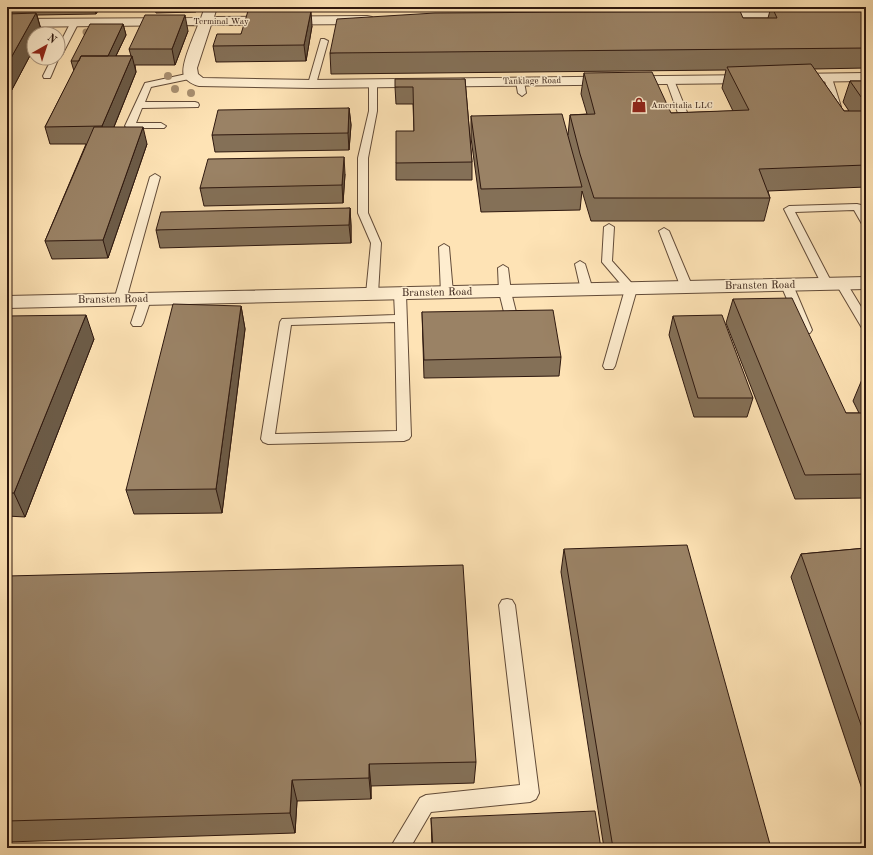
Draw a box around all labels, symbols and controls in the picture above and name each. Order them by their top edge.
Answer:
street label: Terminal Way [193,17,249,26]
north arrow [26,26,66,66]
text: N [45,32,59,47]
street label: Tanklage Road [503,76,562,86]
shop icon: Ameritalia LLC [630,96,648,114]
place label: Ameritalia LLC [651,101,713,110]
street label: Bransten Road [725,280,796,292]
street label: Bransten Road [402,287,473,299]
street label: Bransten Road [78,294,149,306]

